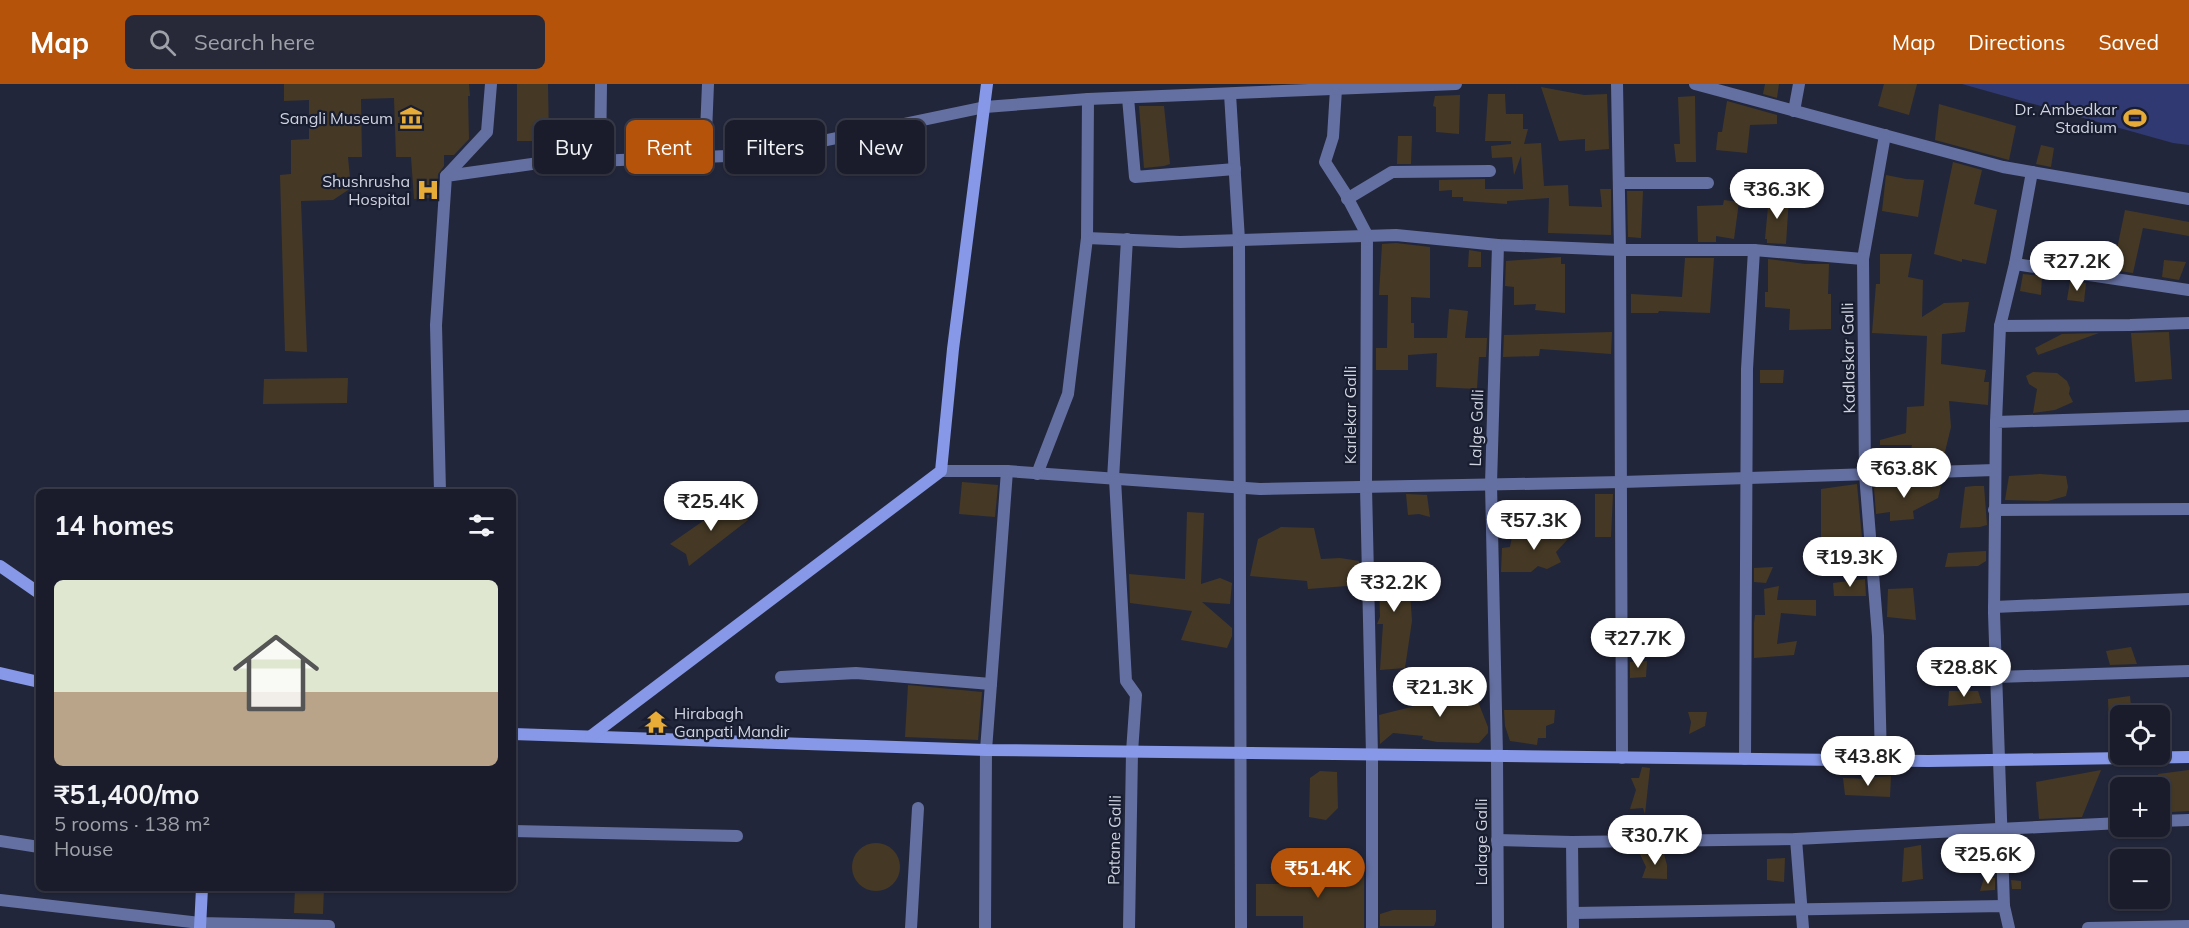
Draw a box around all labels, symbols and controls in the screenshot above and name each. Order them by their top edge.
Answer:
search box [125,15,545,69]
text: Map [30,25,89,60]
icon: search [146,26,179,59]
text: Search here [194,28,315,56]
text: Map [1892,29,1935,55]
text: Directions [1968,29,2065,55]
text: Saved [2098,29,2159,55]
place label: Dr. Ambedkar Stadium [2014,99,2117,137]
museum icon: Sangli Museum [398,105,424,131]
sports icon: Dr. Ambedkar Stadium [2122,105,2148,131]
place label: Sangli Museum [280,108,393,128]
chip: Buy [534,120,614,174]
chip: Rent [626,120,713,174]
chip: Filters [725,120,825,174]
chip: New [837,120,925,174]
pin: ₹36.3K [1728,169,1826,220]
place label: Shushrusha Hospital [322,171,410,209]
text: ₹36.3K [1744,176,1810,201]
hospital icon: Shushrusha Hospital [415,177,441,203]
pin: ₹27.2K [2028,241,2126,292]
text: ₹27.2K [2044,248,2110,273]
street label: Kadlaskar Galli [1837,302,1859,414]
street label: Karlekar Galli [1340,366,1360,464]
street label: Lalge Galli [1465,389,1487,467]
pin: ₹63.8K [1855,448,1953,499]
text: ₹63.8K [1871,455,1937,480]
pin: ₹25.4K [662,481,760,532]
text: ₹25.4K [678,488,744,513]
pin: ₹57.3K [1485,500,1583,551]
text: ₹57.3K [1501,507,1567,532]
text: 14 homes [54,509,174,542]
icon: filters [465,509,498,542]
pin: ₹19.3K [1801,537,1899,588]
text: ₹19.3K [1817,544,1883,569]
pin: ₹32.2K [1345,562,1443,613]
text: ₹32.2K [1361,569,1427,594]
pin: ₹27.7K [1589,618,1687,669]
icon: home [222,619,330,727]
text: ₹27.7K [1605,625,1671,650]
pin: ₹28.8K [1915,647,2013,698]
text: ₹28.8K [1931,654,1997,679]
pin: ₹21.3K [1391,667,1489,718]
text: ₹21.3K [1407,674,1473,699]
place label: Hirabagh Ganpati Mandir [674,703,790,741]
map controls [2110,705,2170,909]
button: locate [2110,705,2170,765]
temple icon: Hirabagh Ganpati Mandir [643,709,669,735]
pin: ₹43.8K [1819,736,1917,787]
text: ₹43.8K [1835,743,1901,768]
button: + [2110,777,2170,837]
text: ₹51,400/mo [54,778,199,811]
street label: Patane Galli [1103,795,1125,885]
street label: Lalage Galli [1471,799,1491,885]
text: 5 rooms · 138 m² [54,811,210,836]
pin: ₹30.7K [1606,815,1704,866]
text: ₹30.7K [1622,822,1688,847]
pin: ₹25.6K [1939,834,2037,885]
text: House [54,836,113,861]
text: ₹25.6K [1955,841,2021,866]
pin: ₹51.4K [1269,848,1367,899]
button: − [2110,849,2170,909]
text: ₹51.4K [1285,855,1351,880]

